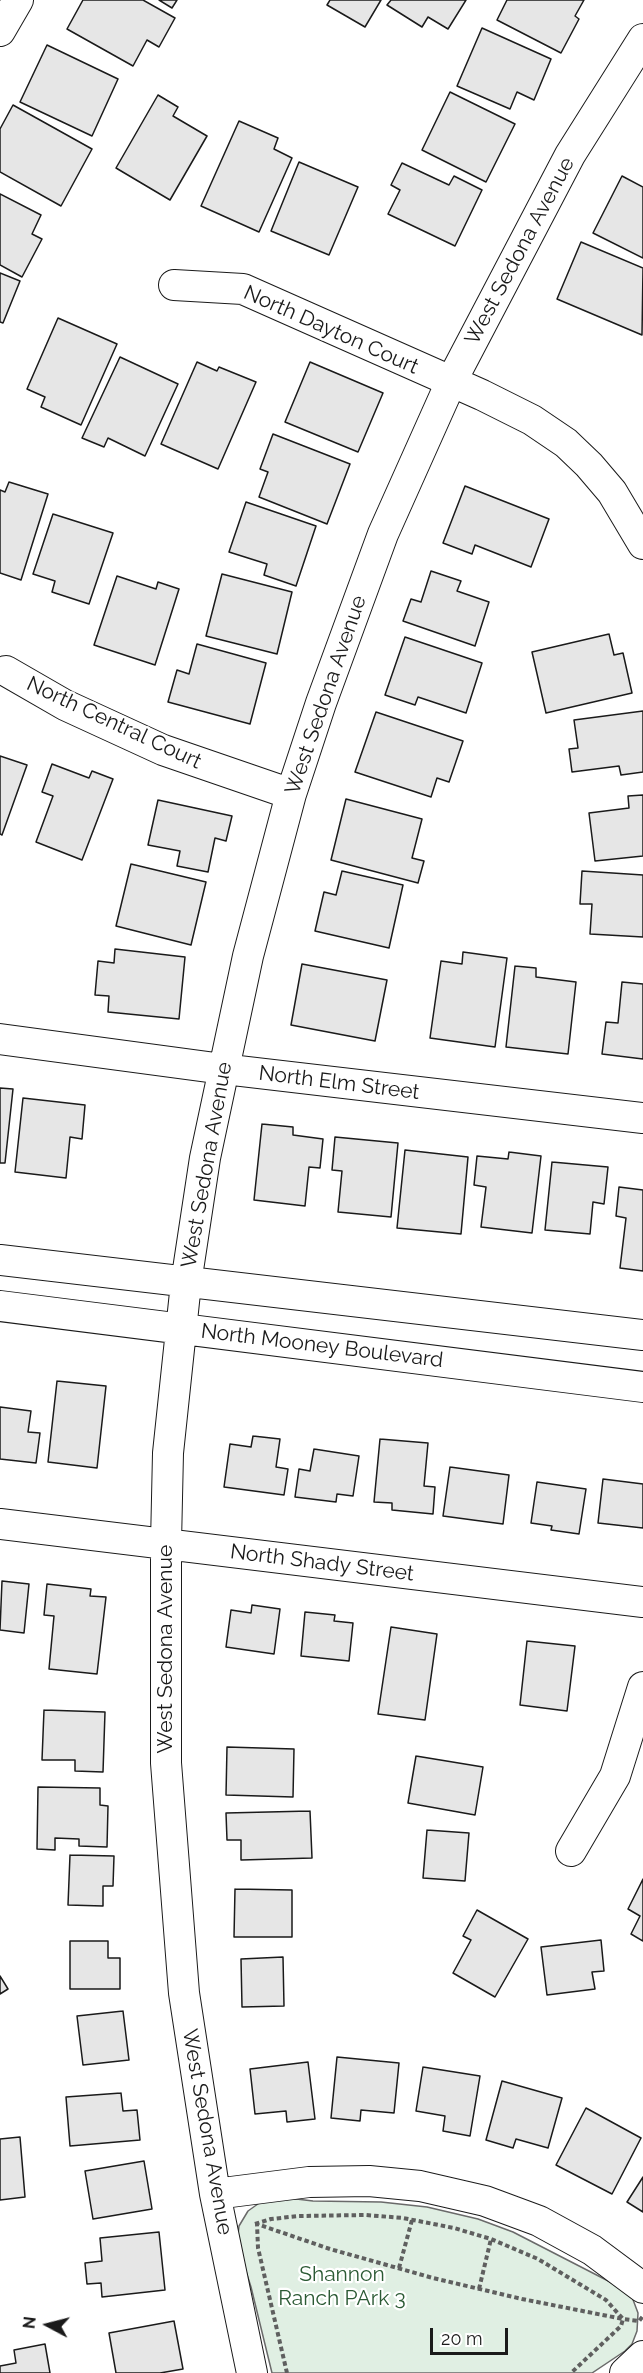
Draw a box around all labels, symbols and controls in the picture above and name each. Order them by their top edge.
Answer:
street label: West Sedona Avenue [460,153,580,349]
street label: North Dayton Court [240,280,422,380]
street label: West Sedona Avenue [280,592,372,798]
street label: North Central Court [23,671,205,775]
street label: West Sedona Avenue [176,1060,238,1270]
street label: North Elm Street [257,1061,421,1105]
street label: North Mooney Boulevard [199,1319,445,1373]
street label: North Shady Street [229,1539,415,1587]
street label: West Sedona Avenue [153,1545,179,1753]
street label: West Sedona Avenue [176,2027,238,2237]
park label: Shannon Ranch PArk 3 [278,2262,406,2312]
north arrow [18,2295,78,2355]
text: N [19,2316,40,2330]
scale bar [433,2316,511,2354]
text: 20 m [441,2328,483,2349]

